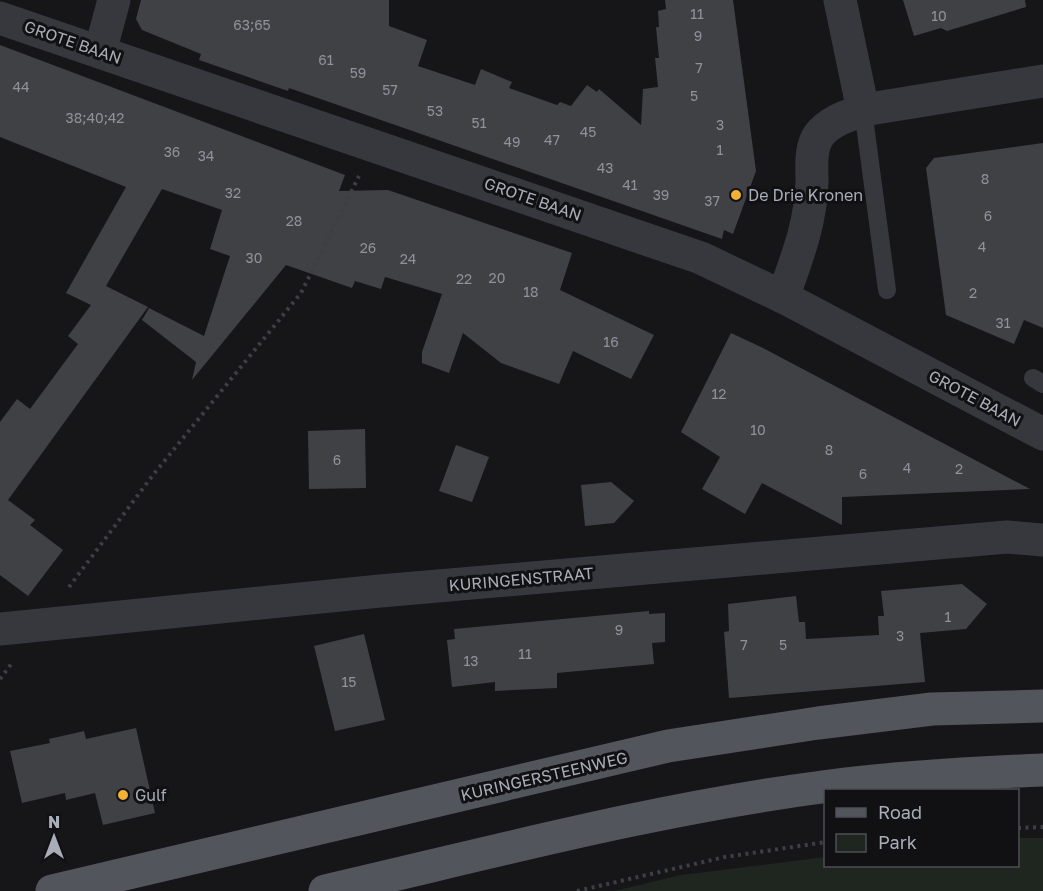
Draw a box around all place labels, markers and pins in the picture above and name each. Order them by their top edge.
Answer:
place label: De Drie Kronen [748,185,863,205]
marker: De Drie Kronen [729,188,743,202]
place label: Gulf [135,785,167,805]
marker: Gulf [116,788,130,802]

